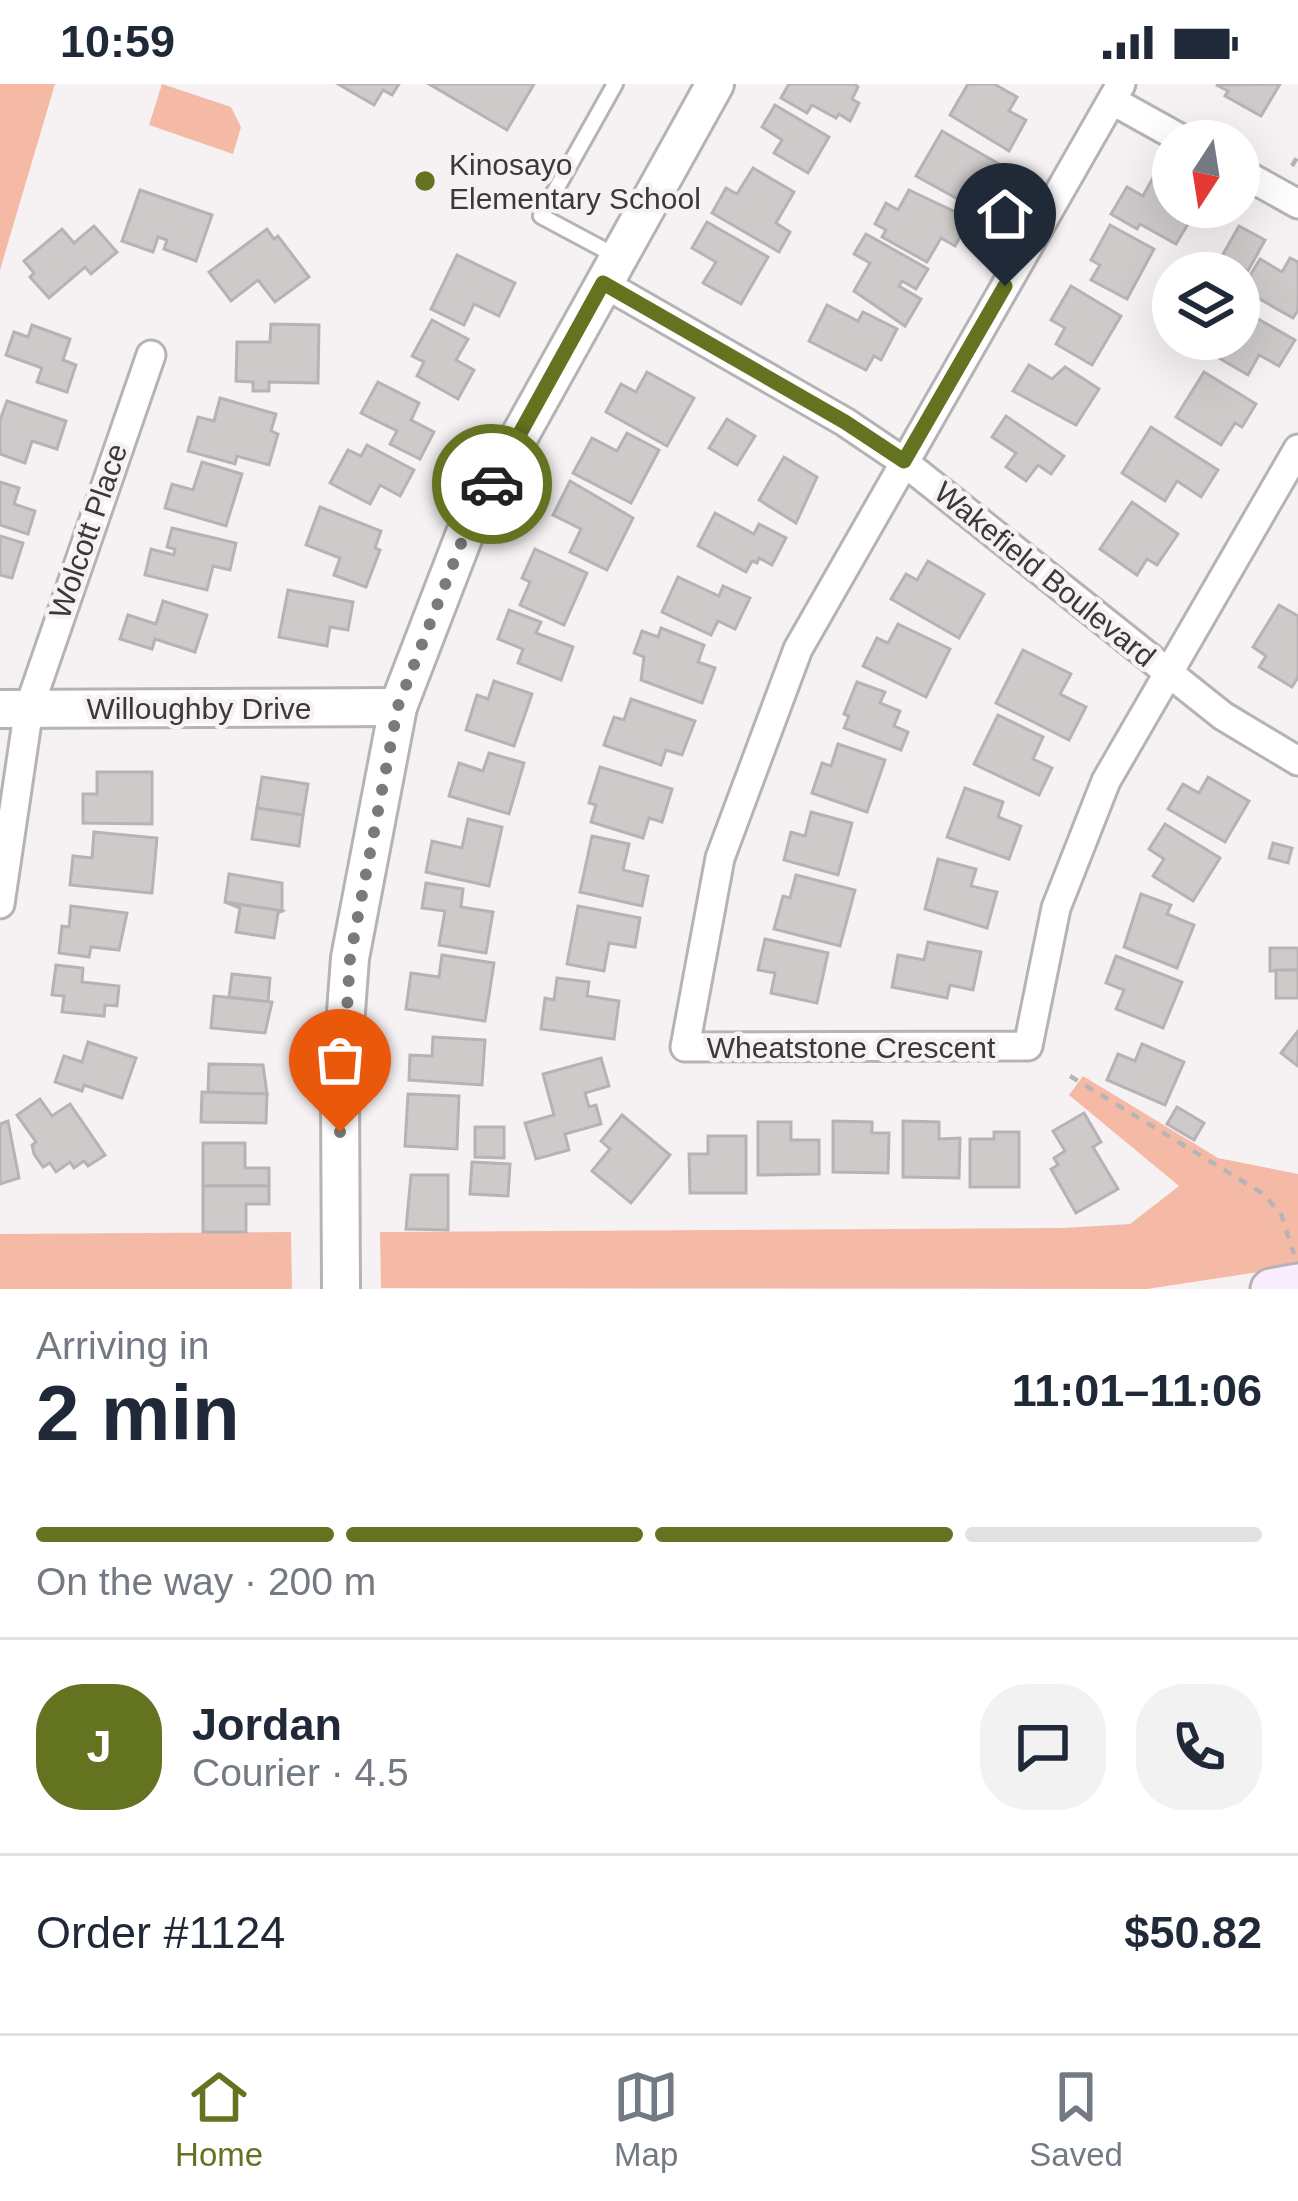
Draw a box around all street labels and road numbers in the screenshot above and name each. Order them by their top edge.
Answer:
street label: Wolcott Place [43,439,133,623]
street label: Wakefield Boulevard [928,475,1162,673]
street label: Willoughby Drive [86,692,312,725]
street label: Wheatstone Crescent [707,1031,996,1064]

